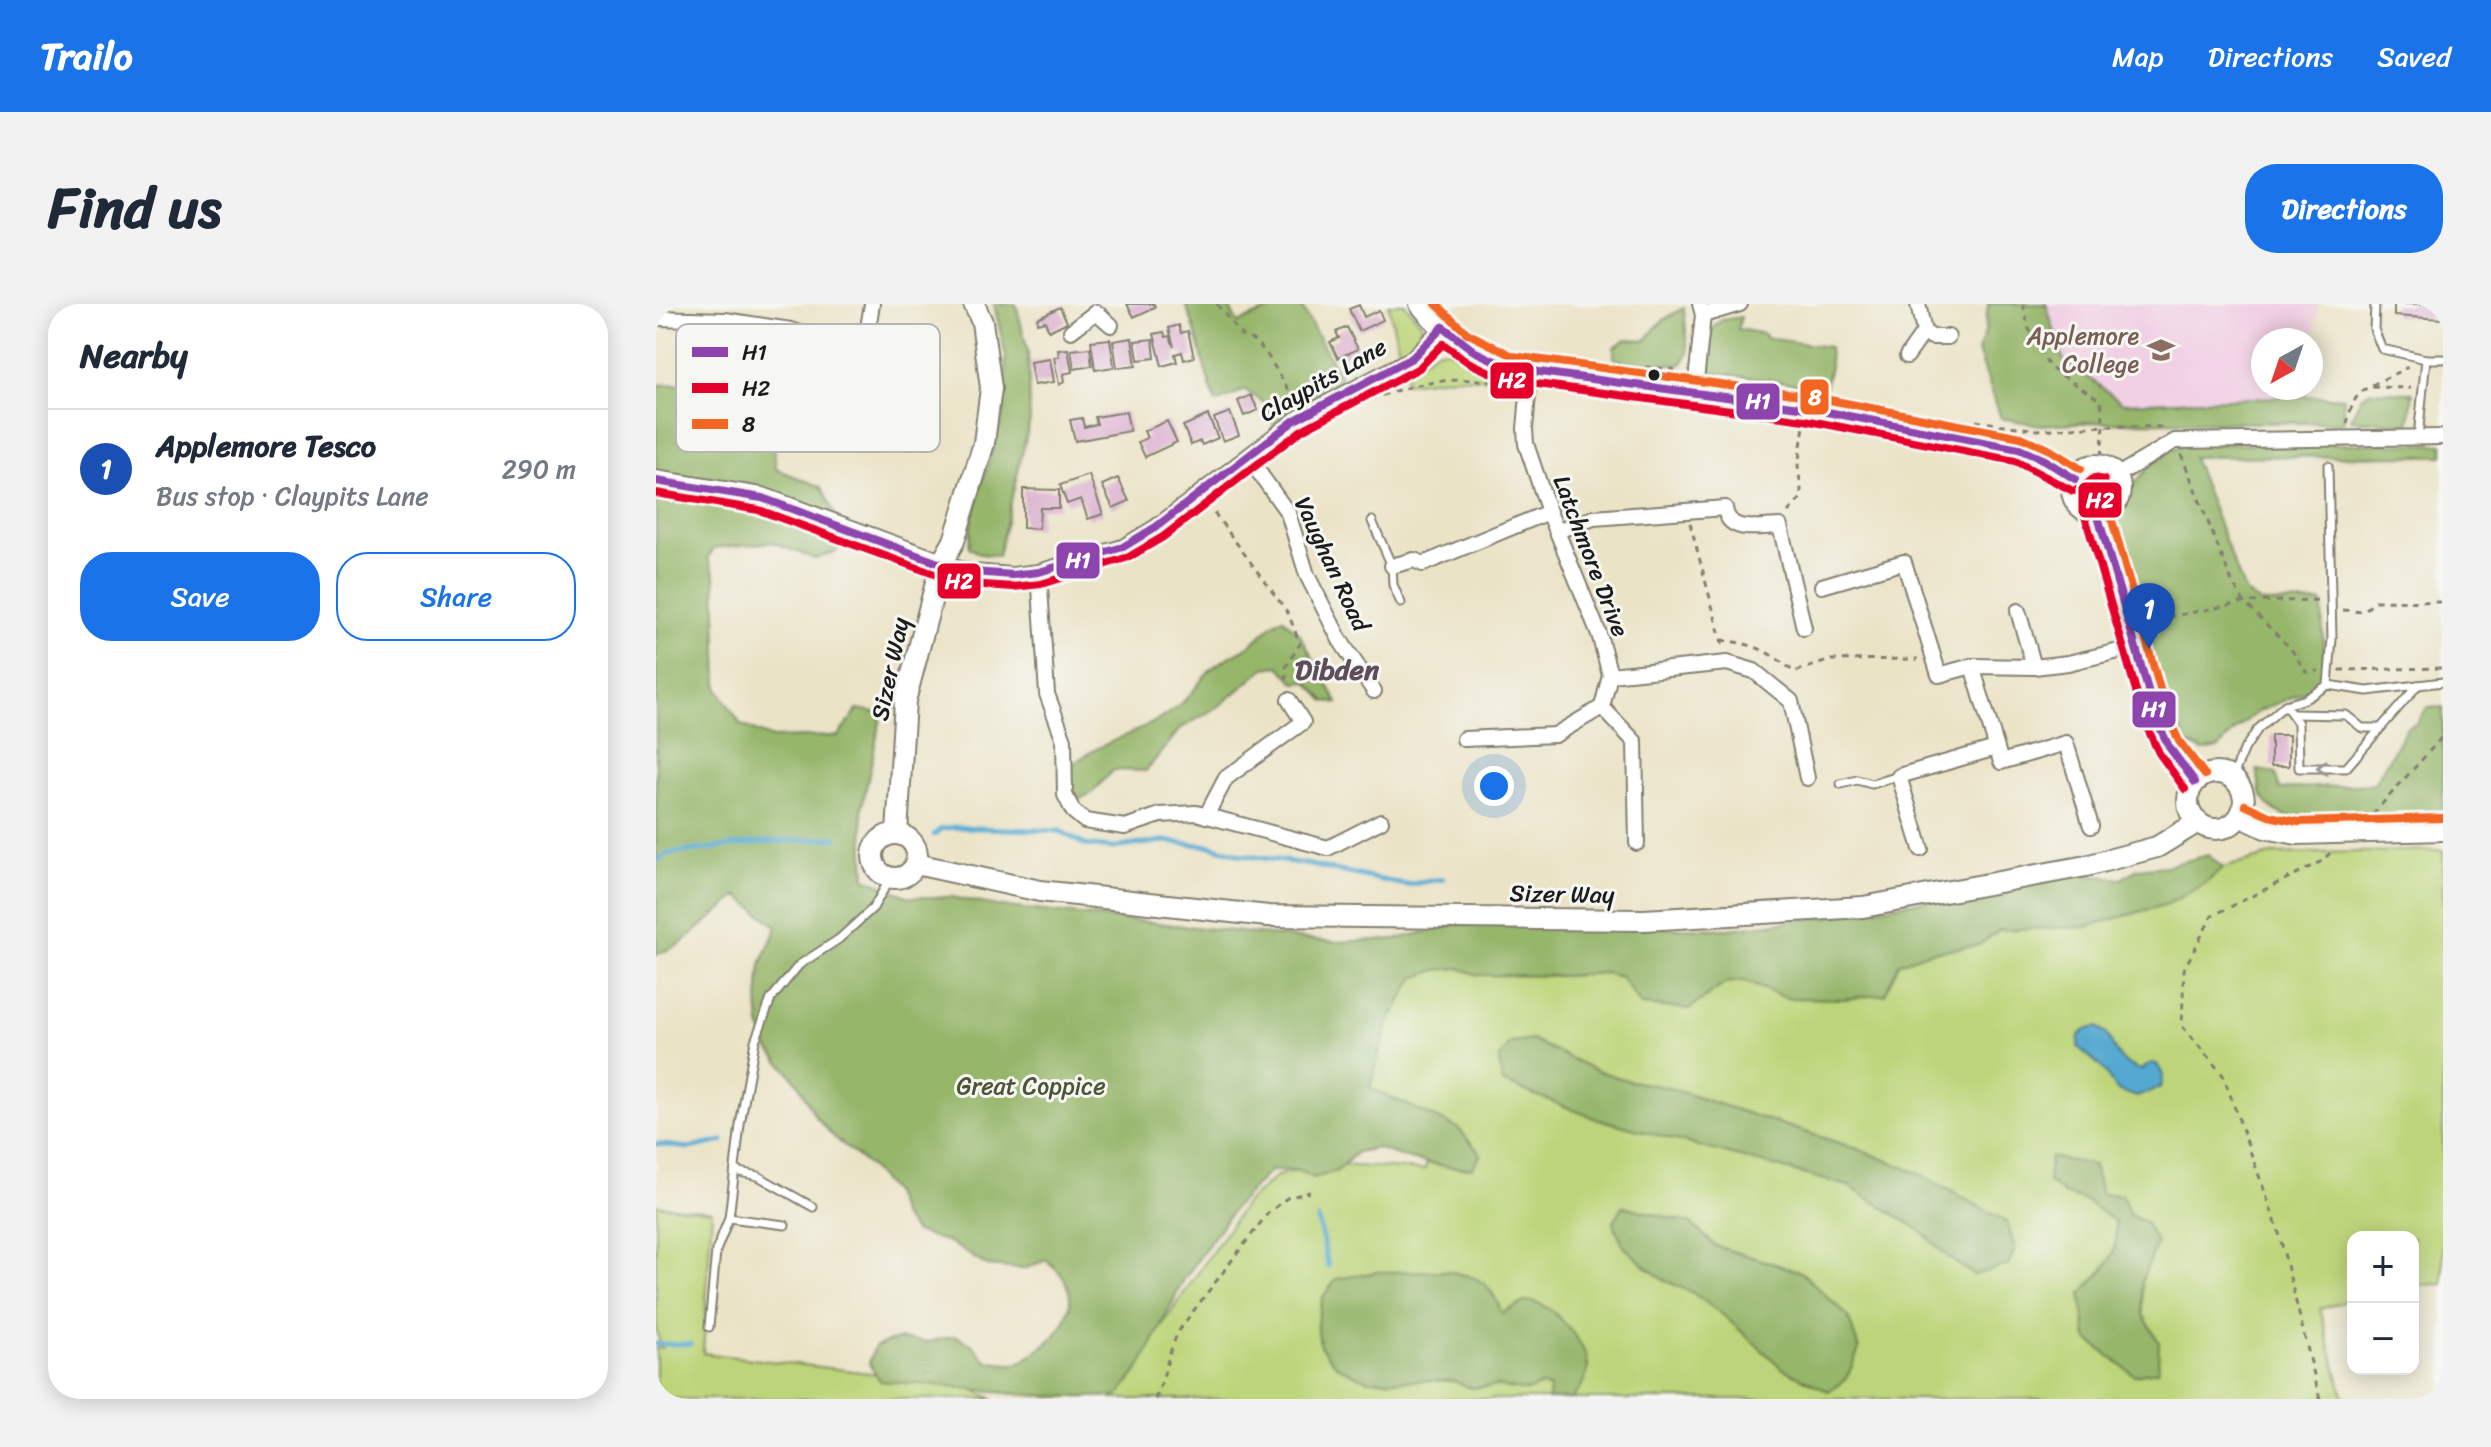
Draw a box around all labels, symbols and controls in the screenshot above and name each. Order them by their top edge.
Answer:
text: Trailo [40,23,133,90]
text: Map [2112,32,2164,81]
text: Directions [2208,32,2333,81]
text: Saved [2377,32,2451,81]
text: Find us [48,159,221,258]
button: Directions [2245,164,2443,253]
place label: Applemore College [2026,315,2139,385]
legend [676,324,940,452]
text: Nearby [80,326,188,386]
street label: Claypits Lane [1251,326,1395,434]
north arrow [2251,328,2323,400]
text: H1 [742,333,767,372]
school or university icon: Applemore College [2146,335,2176,365]
line badge: H2 [1489,361,1535,400]
text: H2 [1497,361,1526,400]
unlabelled marker [1646,367,1662,383]
text: H2 [742,369,771,408]
line badge: 8 [1799,378,1830,416]
text: 8 [1807,378,1822,417]
line badge: H1 [1735,382,1781,421]
text: H1 [1744,382,1771,421]
text: 8 [742,405,755,444]
text: Applemore Tesco [156,419,376,473]
text: 1 [100,446,112,492]
text: 290 m [502,446,576,492]
street label: Latchmore Drive [1541,469,1641,643]
text: Bus stop · Claypits Lane [156,473,429,519]
line badge: H2 [2077,481,2123,519]
text: H2 [2085,481,2114,520]
street label: Vaughan Road [1282,489,1383,641]
line badge: H1 [1055,541,1101,580]
text: H1 [1064,541,1091,580]
button: Save [80,552,320,641]
button: Share [336,552,576,641]
line badge: H2 [936,562,982,600]
text: H2 [944,562,973,601]
pin: 1 [2123,583,2175,649]
street label: Sizer Way [859,613,922,725]
district label: Dibden [1295,645,1380,694]
line badge: H1 [2131,690,2177,729]
text: H1 [2140,690,2167,729]
one-way arrow [2315,759,2328,777]
your location [1474,766,1514,806]
street label: Sizer Way [1509,872,1615,916]
park label: Great Coppice [956,1065,1106,1107]
map controls [2347,1231,2419,1375]
button: + [2347,1231,2419,1303]
button: − [2347,1303,2419,1375]

